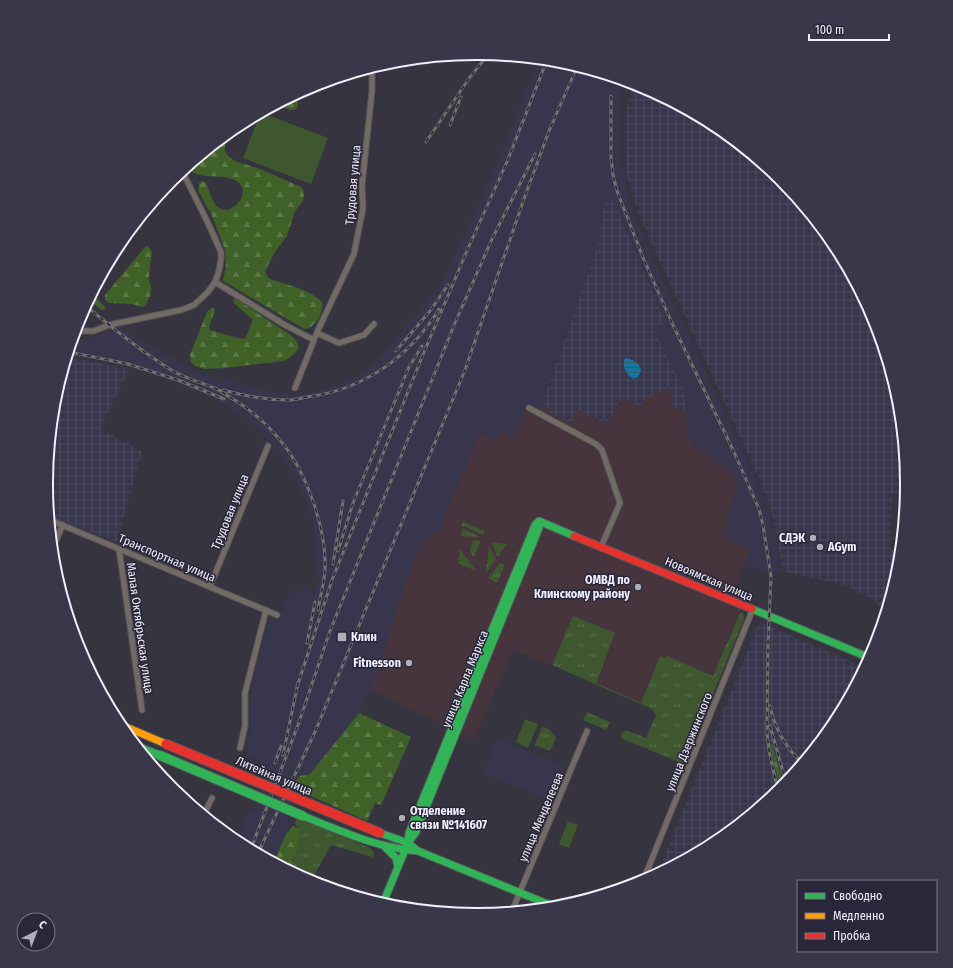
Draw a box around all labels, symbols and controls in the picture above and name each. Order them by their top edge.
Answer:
scale bar [809,16,889,42]
text: 100 m [815,23,844,37]
street label: Трудовая улица [343,144,363,225]
street label: Трудовая улица [209,472,252,552]
street label: Транспортная улица [116,531,218,585]
place label: СДЭК [779,531,805,545]
marker: СДЭК [808,533,818,543]
place label: AGym [827,540,856,554]
marker: AGym [815,542,825,552]
street label: Новоямская улица [663,554,755,604]
street label: Малая Октябрьская улица [124,561,156,695]
place label: ОМВД по Клинскому району [534,573,631,601]
marker: ОМВД по Клинскому району [633,582,643,592]
street label: улица Карла Маркса [439,628,491,730]
place label: Клин [351,630,377,644]
marker: Клин [336,631,348,643]
place label: Fitnesson [353,656,401,670]
marker: Fitnesson [404,658,414,668]
street label: улица Дзержинского [663,691,715,793]
street label: Литейная улица [234,754,314,798]
street label: улица Менделеева [516,770,566,864]
place label: Отделение связи №141607 [410,804,487,832]
marker: Отделение связи №141607 [397,813,407,823]
legend [797,880,937,952]
text: Свободно [833,889,882,903]
text: Медленно [833,909,885,923]
north arrow [16,912,56,952]
text: С [36,918,49,932]
text: Пробка [833,929,871,943]

